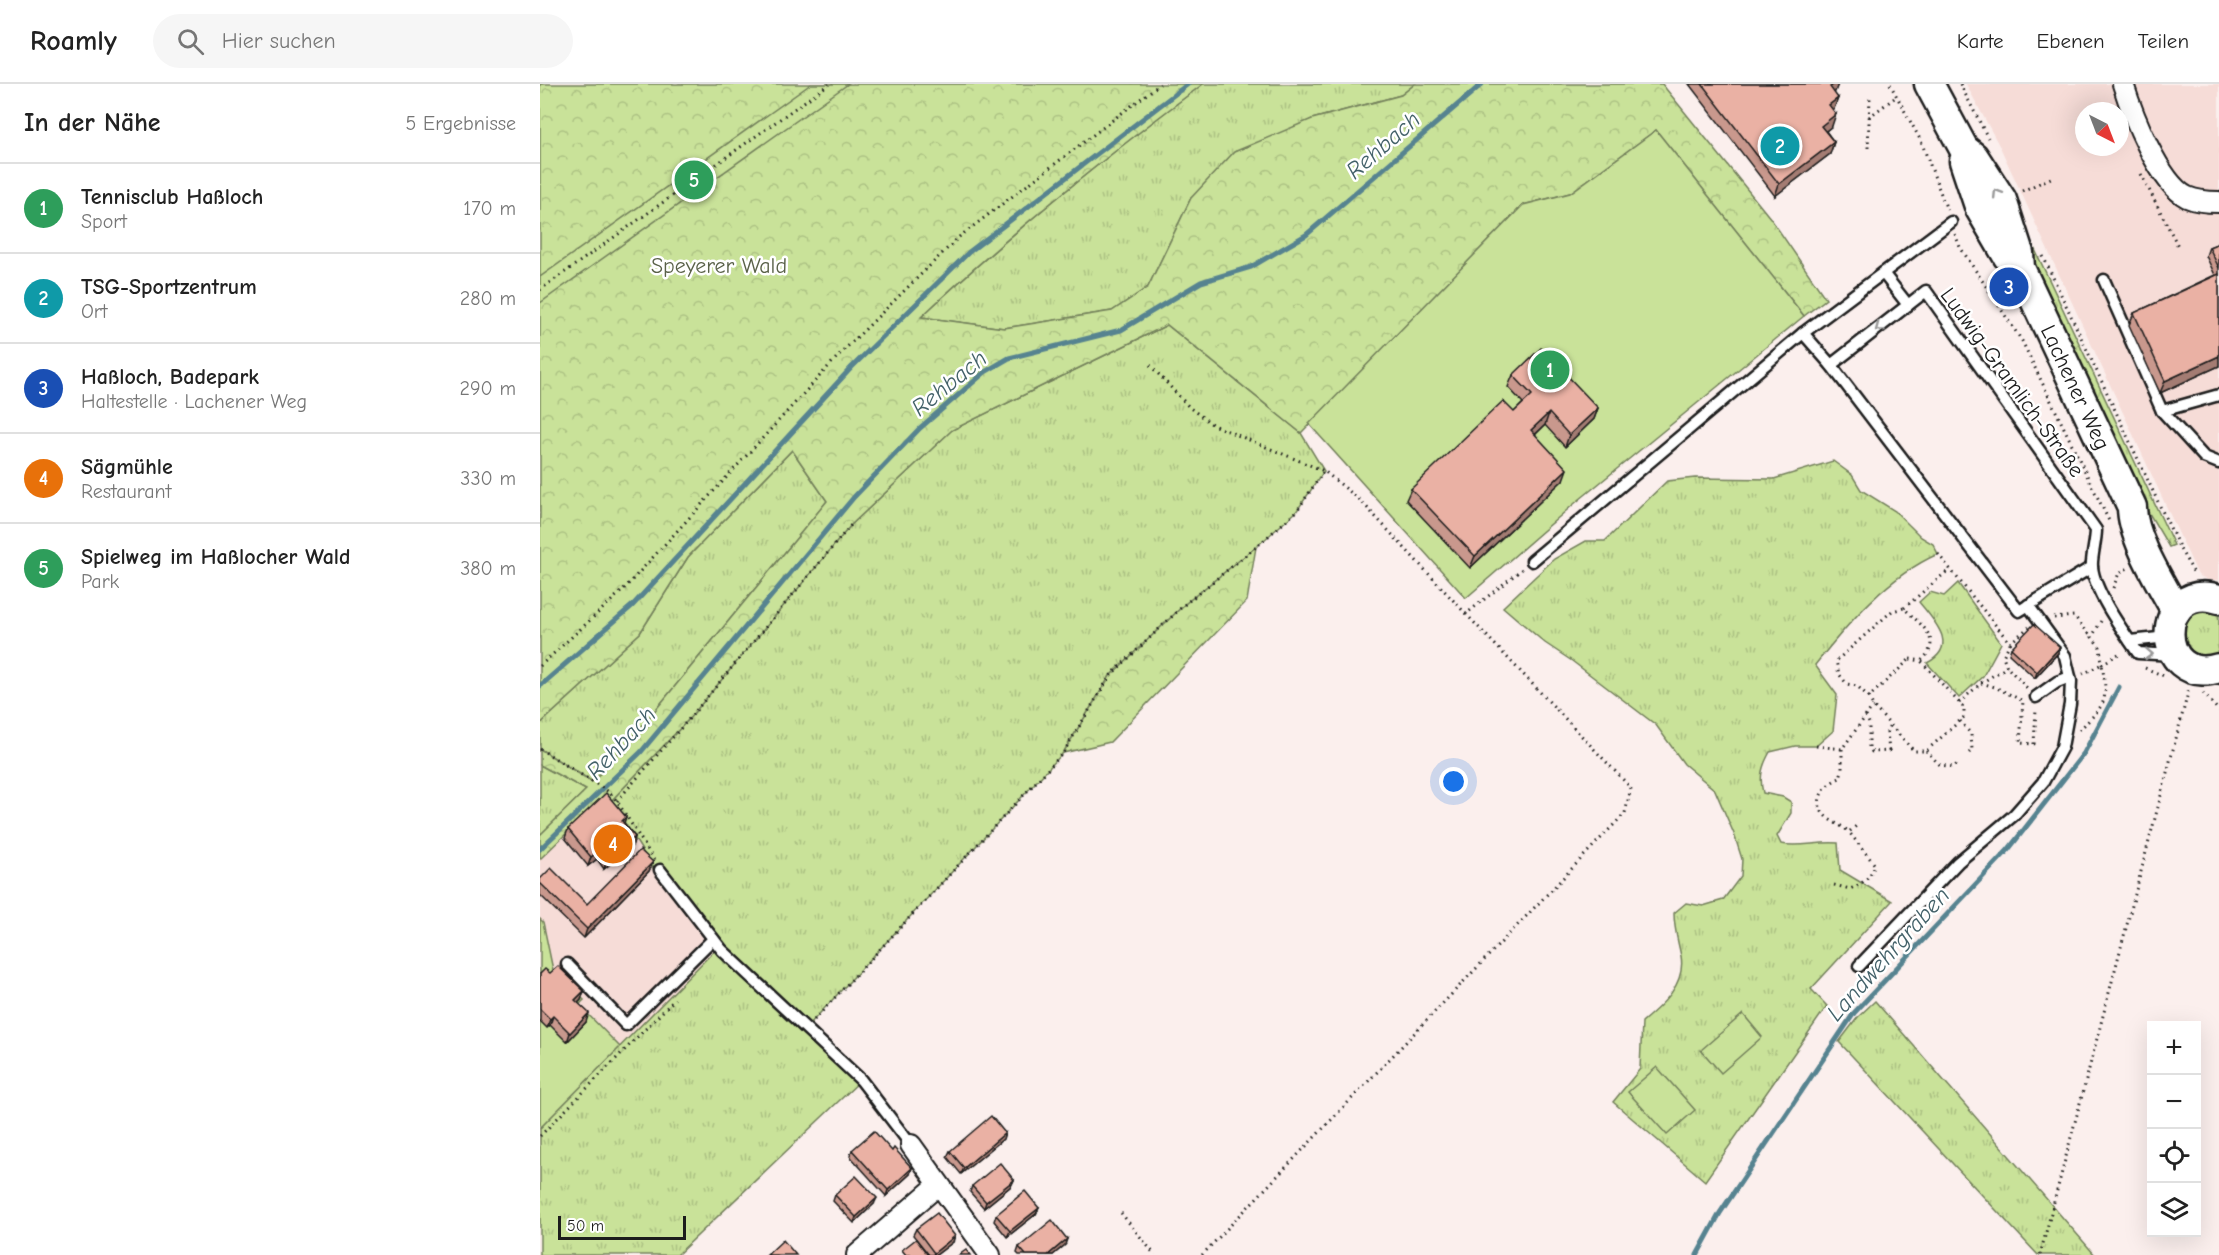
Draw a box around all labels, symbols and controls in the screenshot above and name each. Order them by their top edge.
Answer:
search box [153,14,573,68]
text: Roamly [30,25,117,57]
icon: search [174,25,207,58]
text: Hier suchen [222,28,336,54]
text: Karte [1957,29,2004,53]
text: Ebenen [2037,29,2105,53]
text: Teilen [2138,29,2189,53]
north arrow [2075,102,2129,156]
water label: Rehbach [1340,105,1426,185]
text: In der Nähe [24,108,161,138]
text: 5 Ergebnisse [406,112,516,135]
pin: 2 [1760,124,1800,168]
pin: 5 [674,158,714,202]
text: Tennisclub Haßloch [81,184,263,210]
one-way arrow [1992,189,2004,199]
text: 1 [40,197,47,220]
text: 170 m [463,197,516,220]
text: Sport [81,210,127,233]
park label: Speyerer Wald [651,253,787,279]
pin: 3 [1990,264,2028,310]
text: TSG-Sportzentrum [81,274,257,300]
street label: Ludwig-Gramlich-Straße [1935,283,2090,482]
text: 2 [39,287,48,310]
text: 280 m [460,287,516,310]
text: Ort [81,300,108,323]
one-way arrow [1875,321,1886,332]
street label: Lachener Weg [2035,321,2115,454]
water label: Rehbach [906,344,992,422]
pin: 1 [1530,348,1570,392]
text: Haßloch, Badepark [81,364,259,390]
text: 3 [39,377,48,400]
text: 290 m [460,377,516,400]
text: Haltestelle · Lachener Weg [81,390,307,413]
text: Sägmühle [81,454,173,480]
text: 4 [39,467,48,490]
text: 330 m [460,467,516,490]
text: Restaurant [81,480,171,503]
text: Spielweg im Haßlocher Wald [81,544,351,570]
text: 5 [38,557,49,580]
text: 380 m [460,557,516,580]
text: Park [81,570,119,593]
one-way arrow [2144,647,2153,660]
water label: Rehbach [580,701,662,785]
your location [1439,767,1468,796]
pin: 4 [594,822,632,867]
water label: Landwehrgraben [1821,881,1955,1027]
map controls [2147,1021,2201,1237]
button: + [2147,1021,2201,1075]
button: − [2147,1075,2201,1129]
button: locate [2147,1129,2201,1183]
button: layers [2147,1183,2201,1237]
scale bar [558,1213,686,1240]
text: 50 m [567,1217,604,1235]

